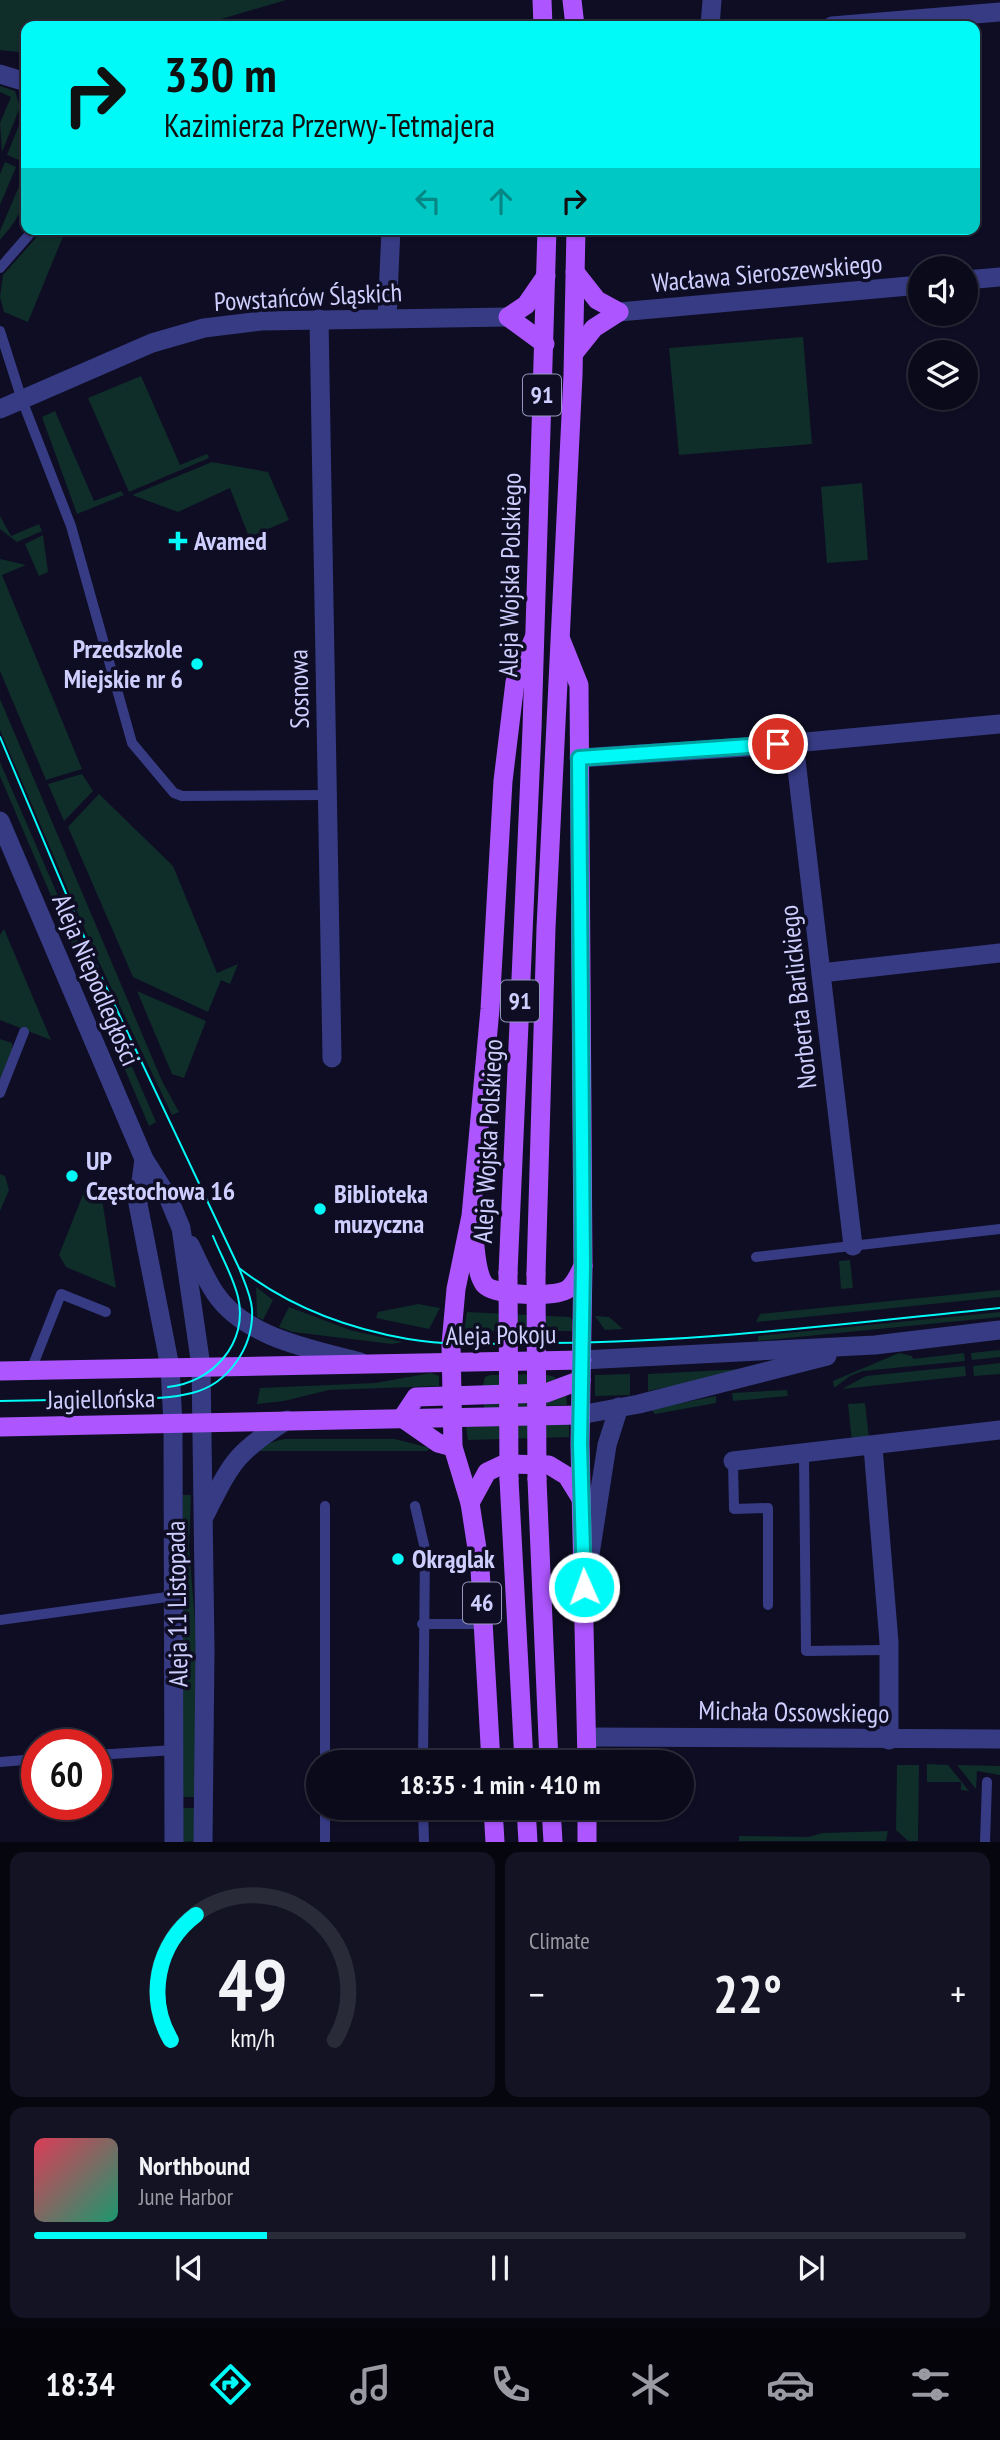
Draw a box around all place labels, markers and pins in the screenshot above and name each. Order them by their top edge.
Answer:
place label: Avamed [193,524,267,557]
marker: Avamed [168,531,188,551]
place label: Przedszkole Miejskie nr 6 [64,632,183,695]
marker: Przedszkole Miejskie nr 6 [189,656,205,672]
pin [748,714,808,774]
place label: UP Częstochowa 16 [86,1144,235,1207]
marker: UP Częstochowa 16 [64,1168,80,1184]
place label: Biblioteka muzyczna [334,1177,428,1240]
marker: Biblioteka muzyczna [312,1201,328,1217]
place label: Okrąglak [412,1542,495,1575]
marker: Okrąglak [390,1551,406,1567]

